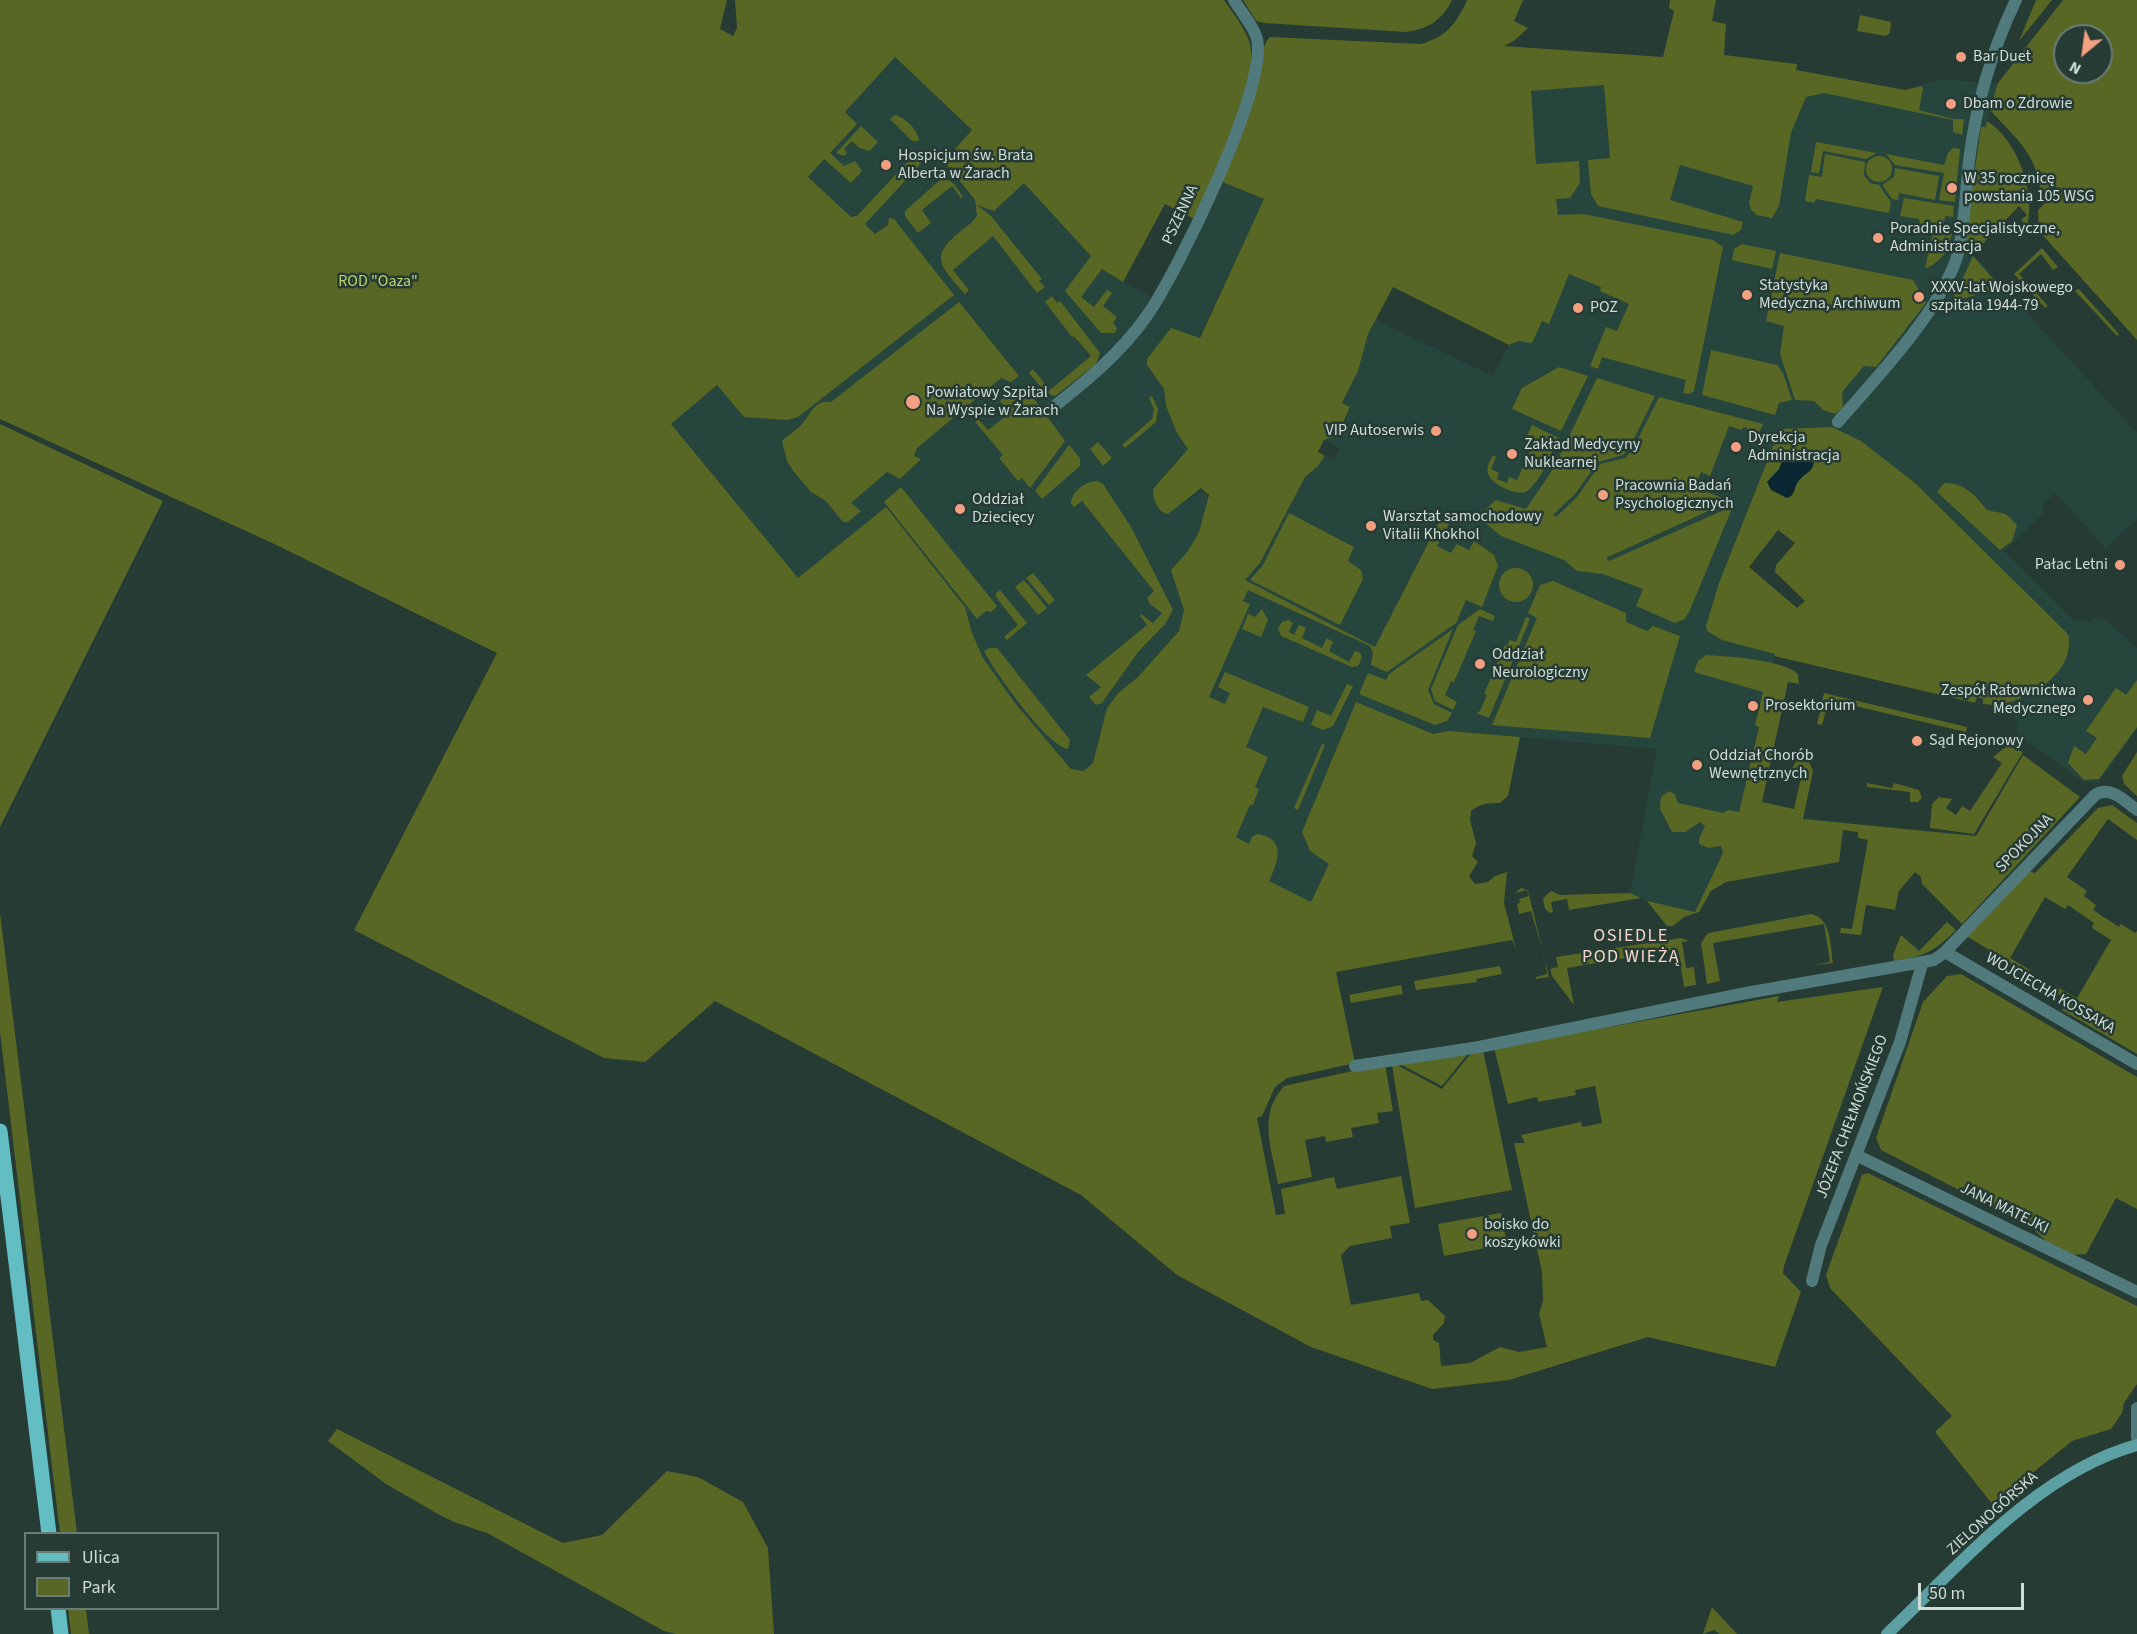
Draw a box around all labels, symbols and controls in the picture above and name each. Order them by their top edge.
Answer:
north arrow [2053,24,2113,84]
place label: Bar Duet [1973,47,2031,67]
marker: Bar Duet [1954,50,1968,64]
text: N [2065,56,2085,80]
place label: Dbam o Zdrowie [1963,94,2072,114]
marker: Dbam o Zdrowie [1944,97,1958,111]
place label: Hospicjum św. Brata Alberta w Żarach [898,146,1033,184]
marker: Hospicjum św. Brata Alberta w Żarach [879,158,893,172]
place label: W 35 rocznicę powstania 105 WSG [1964,169,2094,207]
marker: W 35 rocznicę powstania 105 WSG [1945,181,1959,195]
street label: PSZENNA [1159,182,1203,248]
place label: Poradnie Specjalistyczne, Administracja [1890,219,2060,257]
marker: Poradnie Specjalistyczne, Administracja [1871,231,1885,245]
park label: ROD "Oaza" [338,272,418,292]
place label: Statystyka Medyczna, Archiwum [1759,276,1900,314]
place label: XXXV-lat Wojskowego szpitala 1944-79 [1931,278,2073,316]
marker: Statystyka Medyczna, Archiwum [1740,288,1754,302]
marker: XXXV-lat Wojskowego szpitala 1944-79 [1912,290,1926,304]
place label: POZ [1590,298,1618,318]
marker: POZ [1571,301,1585,315]
place label: Powiatowy Szpital Na Wyspie w Żarach [926,383,1059,421]
marker: Powiatowy Szpital Na Wyspie w Żarach [904,393,922,411]
place label: VIP Autoserwis [1326,421,1424,441]
marker: VIP Autoserwis [1429,424,1443,438]
place label: Dyrekcja Administracja [1748,428,1840,466]
place label: Zakład Medycyny Nuklearnej [1524,435,1640,473]
marker: Dyrekcja Administracja [1729,440,1743,454]
marker: Zakład Medycyny Nuklearnej [1505,447,1519,461]
place label: Pracownia Badań Psychologicznych [1615,476,1734,514]
marker: Pracownia Badań Psychologicznych [1596,488,1610,502]
place label: Oddział Dziecięcy [972,490,1034,528]
marker: Oddział Dziecięcy [953,502,967,516]
place label: Warsztat samochodowy Vitalii Khokhol [1383,507,1542,545]
marker: Warsztat samochodowy Vitalii Khokhol [1364,519,1378,533]
place label: Pałac Letni [2035,555,2108,575]
marker: Pałac Letni [2113,558,2127,572]
place label: Oddział Neurologiczny [1492,645,1588,683]
marker: Oddział Neurologiczny [1473,657,1487,671]
place label: Zespół Ratownictwa Medycznego [1941,681,2076,719]
marker: Zespół Ratownictwa Medycznego [2081,693,2095,707]
place label: Prosektorium [1765,696,1856,716]
marker: Prosektorium [1746,699,1760,713]
place label: Sąd Rejonowy [1929,731,2024,751]
marker: Sąd Rejonowy [1910,734,1924,748]
place label: Oddział Chorób Wewnętrznych [1709,746,1814,784]
marker: Oddział Chorób Wewnętrznych [1690,758,1704,772]
street label: SPOKOJNA [1992,811,2058,877]
district label: OSIEDLE POD WIEŻĄ [1582,926,1680,968]
street label: WOJCIECHA KOSSAKA [1982,949,2118,1039]
street label: JÓZEFA CHEŁMOŃSKIEGO [1813,1032,1893,1202]
street label: JANA MATEJKI [1957,1179,2051,1239]
place label: boisko do koszykówki [1484,1215,1561,1253]
marker: boisko do koszykówki [1465,1227,1479,1241]
street label: ZIELONOGÓRSKA [1943,1468,2043,1560]
legend [24,1532,219,1610]
text: Ulica [82,1545,120,1570]
scale bar [1921,1571,2028,1609]
text: Park [82,1575,116,1600]
text: 50 m [1929,1581,1965,1606]

